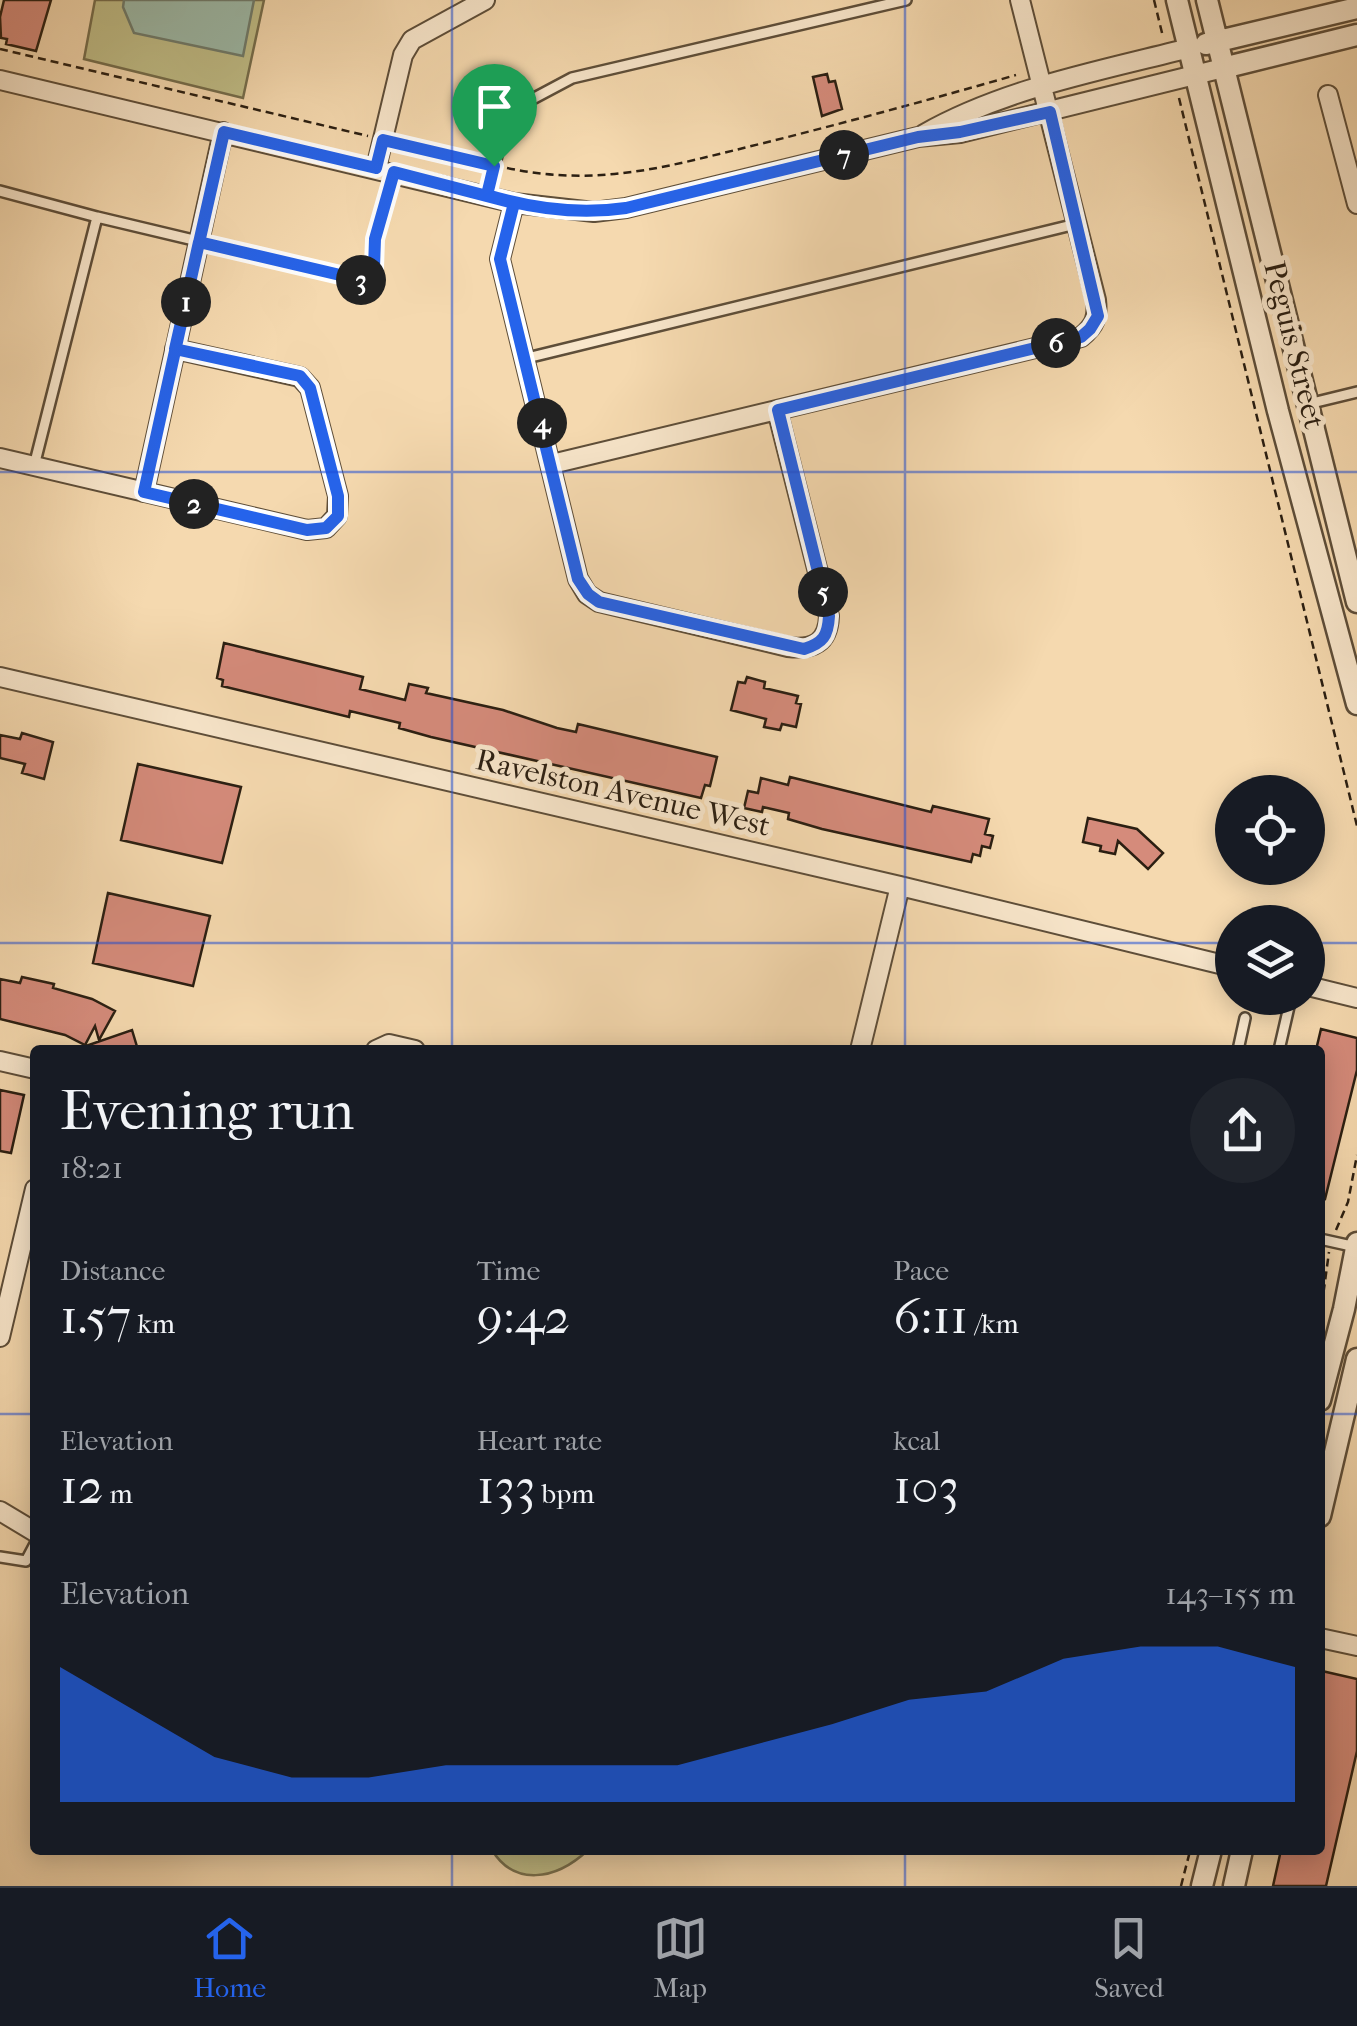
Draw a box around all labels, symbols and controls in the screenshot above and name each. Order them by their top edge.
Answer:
pin [452,64,537,167]
icon: arrive [467,79,522,134]
pin: 7 [819,130,869,180]
text: 7 [837,138,851,171]
pin: 3 [336,255,386,305]
street label: Peguis Street [1256,258,1332,433]
text: 3 [355,263,367,296]
pin: 1 [161,277,211,327]
text: 1 [181,285,191,318]
pin: 6 [1031,318,1081,368]
text: 6 [1048,326,1064,359]
pin: 4 [517,398,567,448]
text: 4 [534,406,550,439]
pin: 2 [169,479,219,529]
text: 2 [187,487,201,520]
pin: 5 [798,567,848,617]
text: 5 [817,575,829,608]
street label: Ravelston Avenue West [472,742,774,844]
map controls [1215,775,1325,1015]
button: locate [1215,775,1325,885]
button: layers [1215,905,1325,1015]
button: share [1190,1078,1295,1183]
text: Evening run [60,1079,354,1143]
text: 18:21 [60,1149,123,1186]
text: Distance [60,1254,165,1287]
text: Time [477,1254,540,1287]
text: Pace [893,1254,949,1287]
text: 1.57 [60,1287,131,1346]
text: 9:42 [477,1287,570,1346]
text: 6:11 [893,1287,968,1346]
text: km [131,1307,175,1340]
text: /km [968,1307,1019,1340]
text: Elevation [60,1424,173,1457]
text: Heart rate [477,1424,602,1457]
text: kcal [893,1424,940,1457]
text: 12 [60,1457,104,1516]
text: 133 [477,1457,536,1516]
text: 103 [893,1457,959,1516]
text: m [104,1477,133,1510]
text: bpm [536,1477,595,1510]
text: Elevation [60,1575,189,1612]
text: 143–155 m [1165,1575,1295,1612]
tab: Home [193,1911,266,2004]
tab: Map [653,1911,708,2004]
tab: Saved [1094,1911,1164,2004]

